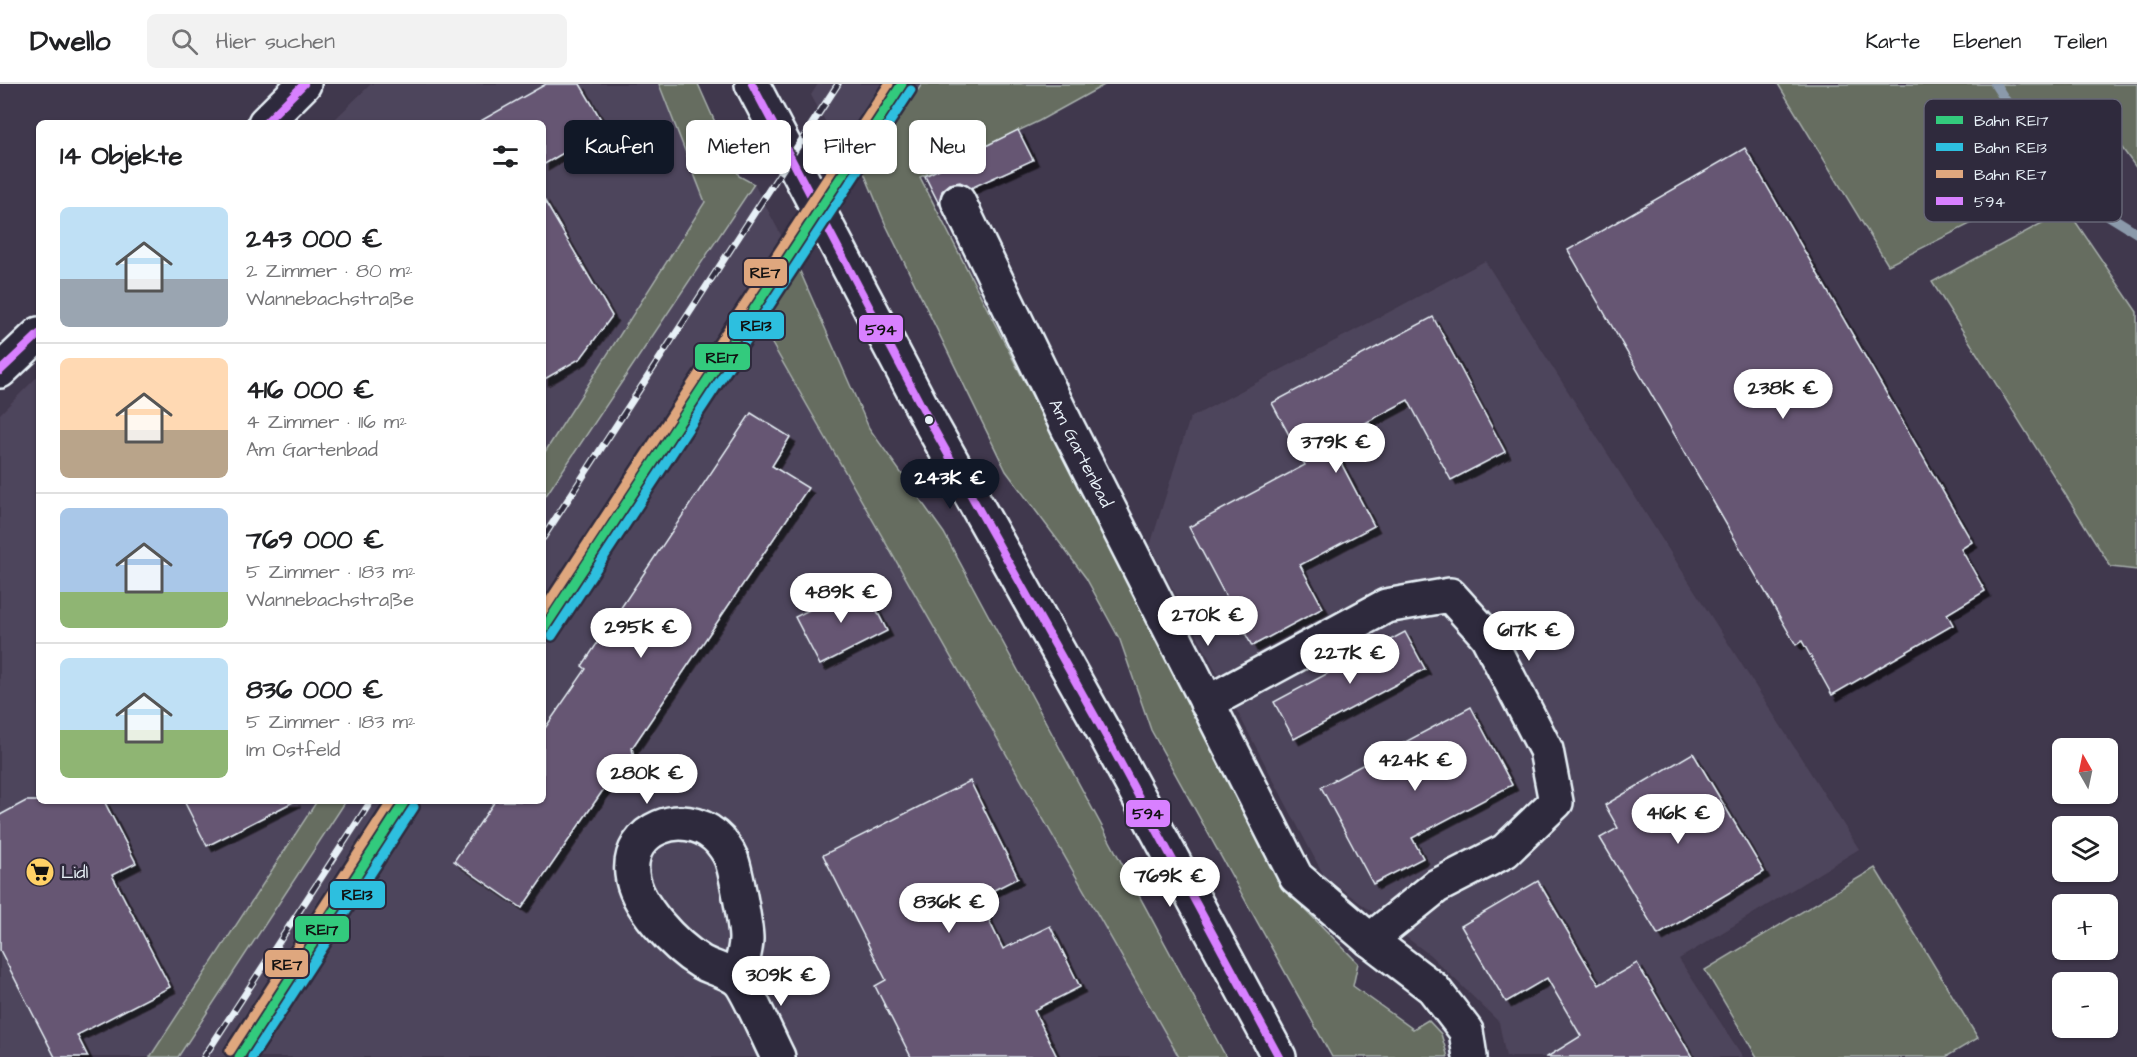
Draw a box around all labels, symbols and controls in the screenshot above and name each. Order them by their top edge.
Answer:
search box [147,14,567,68]
text: Dwello [30,22,111,61]
icon: search [168,25,201,58]
text: Hier suchen [216,26,335,57]
text: Karte [1865,27,1920,56]
text: Ebenen [1953,27,2021,56]
text: Teilen [2054,27,2107,56]
legend [1924,99,2122,222]
text: Bahn RE17 [1974,110,2049,132]
chip: Kaufen [564,120,674,174]
chip: Mieten [686,120,791,174]
chip: Filter [803,120,897,174]
chip: Neu [909,120,986,174]
text: Bahn RE13 [1974,137,2047,159]
text: 14 Objekte [60,138,183,174]
icon: filters [489,140,522,173]
text: Bahn RE7 [1974,164,2047,186]
text: 594 [1974,191,2005,213]
text: 243 000 € [246,221,383,257]
icon: home [108,231,180,303]
text: 2 Zimmer · 80 m² [246,257,413,285]
line badge: RE7 [743,258,788,287]
text: RE7 [750,262,781,284]
text: Wannebachstraße [246,285,414,313]
line badge: RE13 [728,311,785,340]
line badge: 594 [858,314,904,343]
text: RE13 [740,315,772,337]
text: 594 [865,319,897,341]
line badge: RE17 [694,343,751,371]
text: RE17 [706,347,739,369]
pin: 238K € [1734,369,1832,420]
text: 416 000 € [246,372,374,408]
text: 238K € [1748,374,1818,402]
icon: home [108,382,180,454]
street label: Am Gartenbad [1042,395,1119,512]
text: 4 Zimmer · 116 m² [246,408,407,436]
unlabelled marker [923,414,935,426]
pin: 379K € [1287,423,1385,474]
text: 379K € [1301,428,1371,456]
text: Am Gartenbad [246,436,378,464]
pin: 243K € [901,459,999,510]
text: 243K € [914,464,986,492]
text: 769 000 € [246,522,384,558]
icon: home [108,532,180,604]
text: 5 Zimmer · 183 m² [246,558,415,586]
pin: 489K € [792,573,890,624]
text: 489K € [804,578,878,606]
text: Wannebachstraße [246,586,414,614]
pin: 270K € [1159,596,1257,647]
text: 270K € [1172,601,1244,629]
pin: 295K € [592,608,690,659]
pin: 617K € [1480,611,1578,662]
text: 295K € [604,613,678,641]
text: 617K € [1497,616,1561,644]
pin: 227K € [1301,634,1399,685]
text: 227K € [1314,639,1386,667]
text: 836 000 € [246,672,383,708]
icon: home [108,682,180,754]
text: 5 Zimmer · 183 m² [246,708,415,736]
text: Im Ostfeld [246,736,340,764]
north arrow [2052,738,2118,804]
map controls [2052,738,2118,1038]
pin: 424K € [1366,741,1464,792]
text: 424K € [1378,746,1452,774]
pin: 280K € [598,754,696,805]
text: 280K € [610,759,684,787]
pin: 416K € [1629,794,1727,845]
line badge: 594 [1125,799,1171,828]
text: 416K € [1646,799,1710,827]
text: 594 [1132,803,1164,825]
button: layers [2052,816,2118,882]
supermarket icon: Lidl [24,856,56,888]
pin: 769K € [1121,857,1219,908]
place label: Lidl [61,860,88,885]
text: 769K € [1134,862,1206,890]
line badge: RE13 [329,880,386,909]
pin: 836K € [900,883,998,934]
text: RE13 [341,884,373,906]
text: 836K € [913,888,985,916]
button: + [2052,894,2118,960]
line badge: RE17 [294,915,350,943]
text: RE17 [306,919,339,941]
line badge: RE7 [264,949,309,978]
text: RE7 [272,954,303,976]
pin: 309K € [732,956,830,1007]
text: 309K € [746,961,816,989]
button: − [2052,972,2118,1038]

